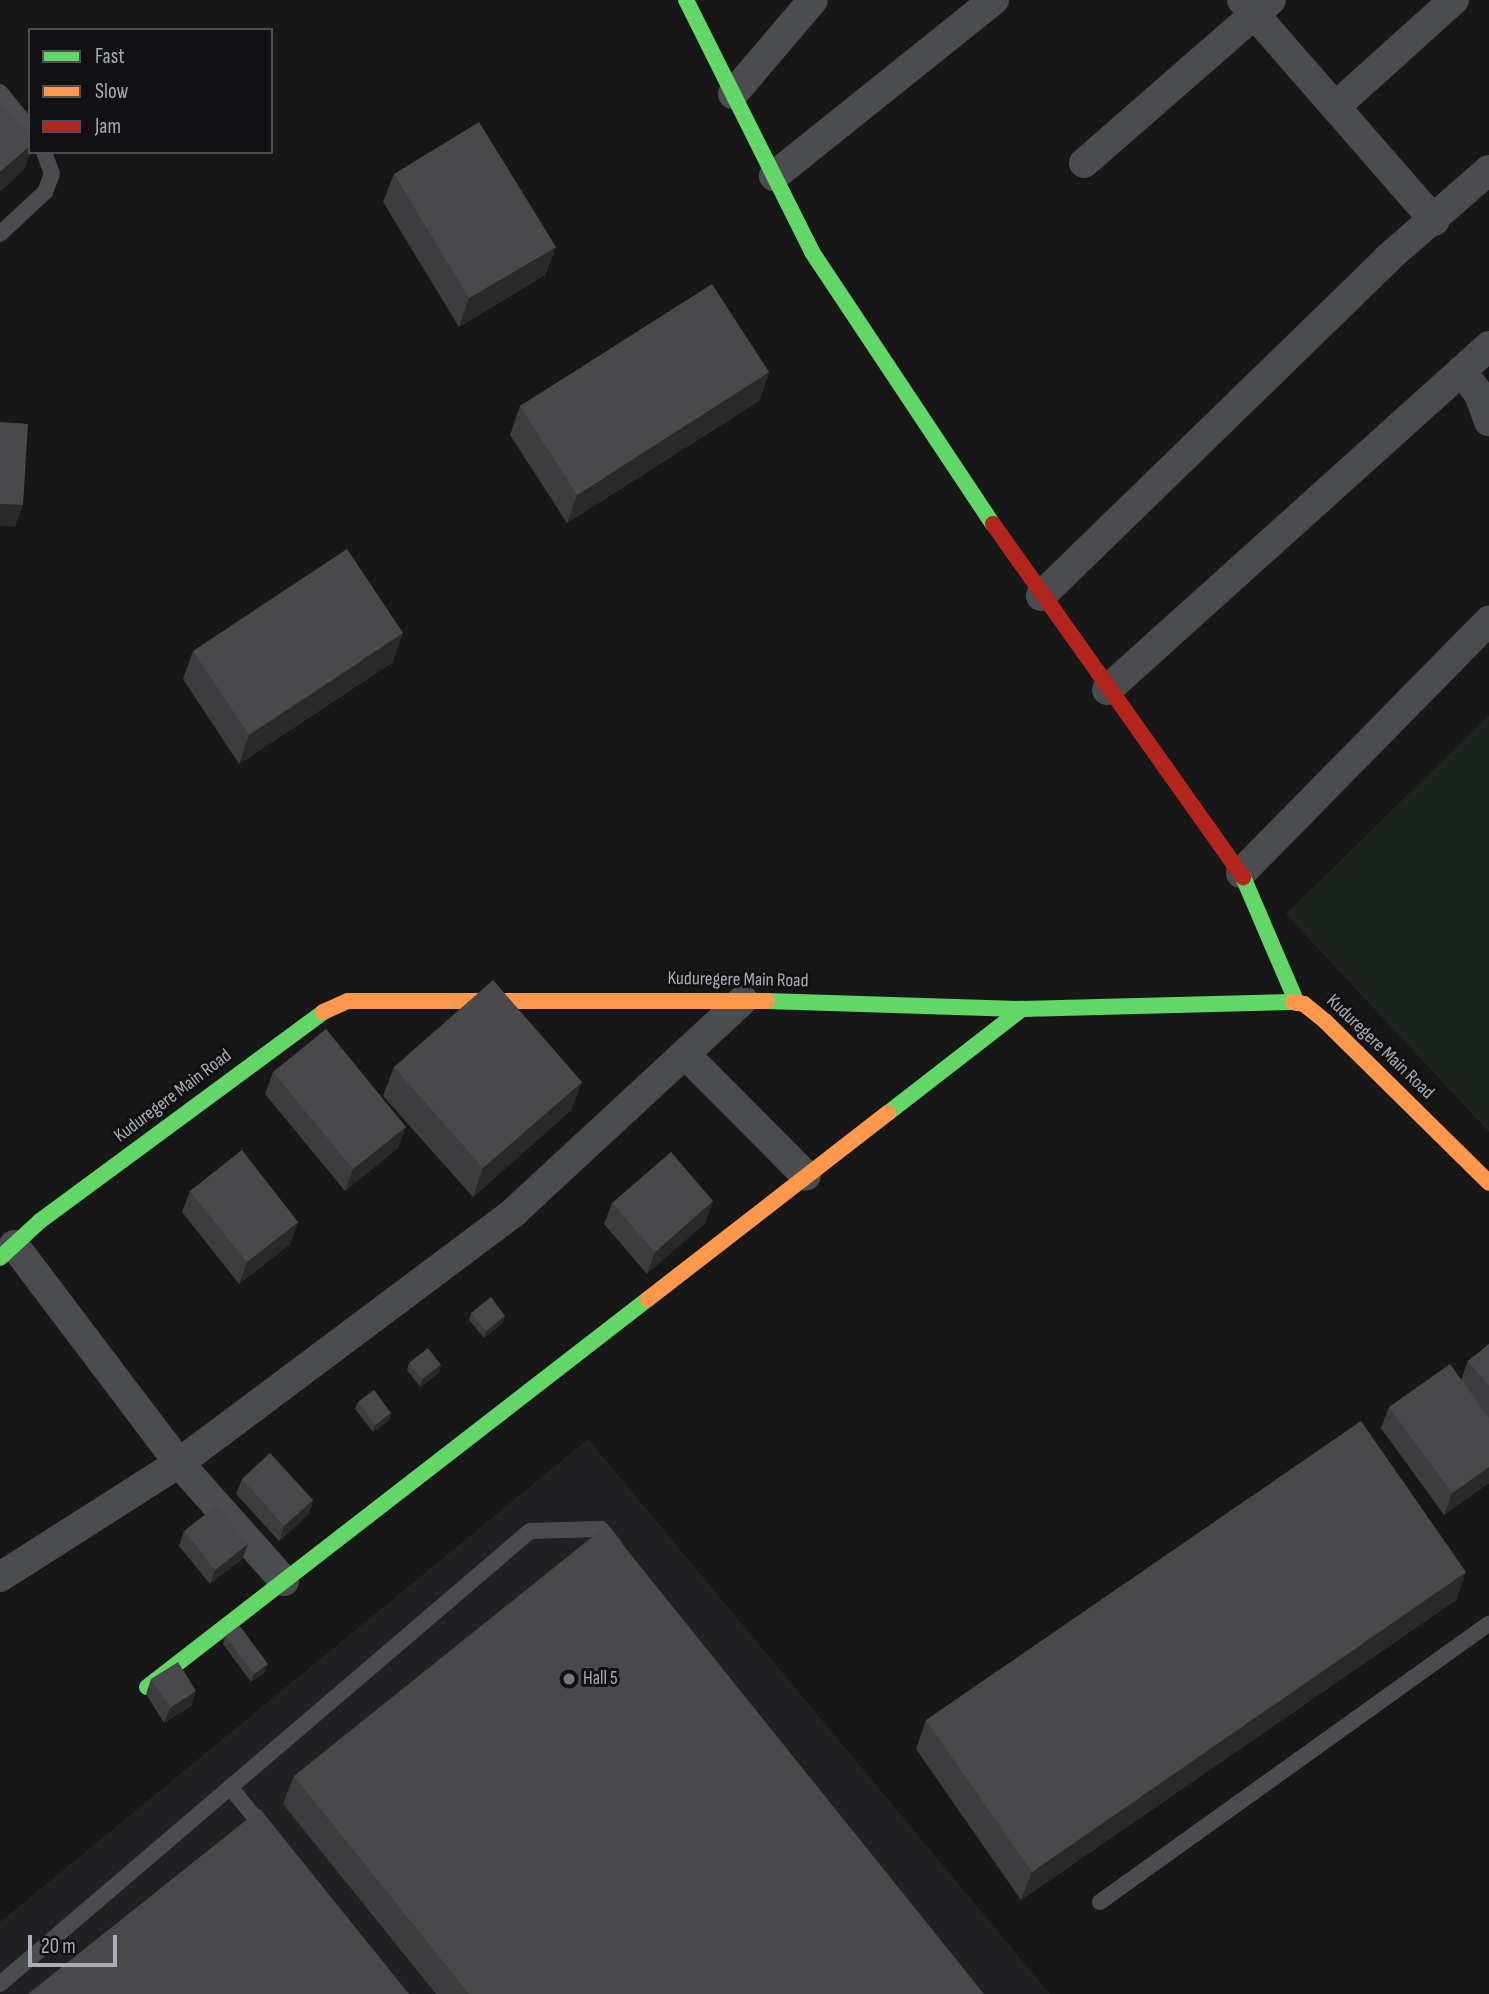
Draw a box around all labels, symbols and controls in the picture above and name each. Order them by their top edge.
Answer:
legend [28,28,273,154]
text: Fast [95,44,125,69]
text: Slow [95,79,128,104]
text: Jam [95,114,121,139]
street label: Kuduregere Main Road [667,967,809,993]
street label: Kuduregere Main Road [1321,990,1439,1104]
street label: Kuduregere Main Road [110,1045,236,1147]
place label: Hall 5 [583,1668,618,1690]
marker: Hall 5 [561,1671,577,1687]
scale bar [32,1920,121,1964]
text: 20 m [41,1934,76,1959]

